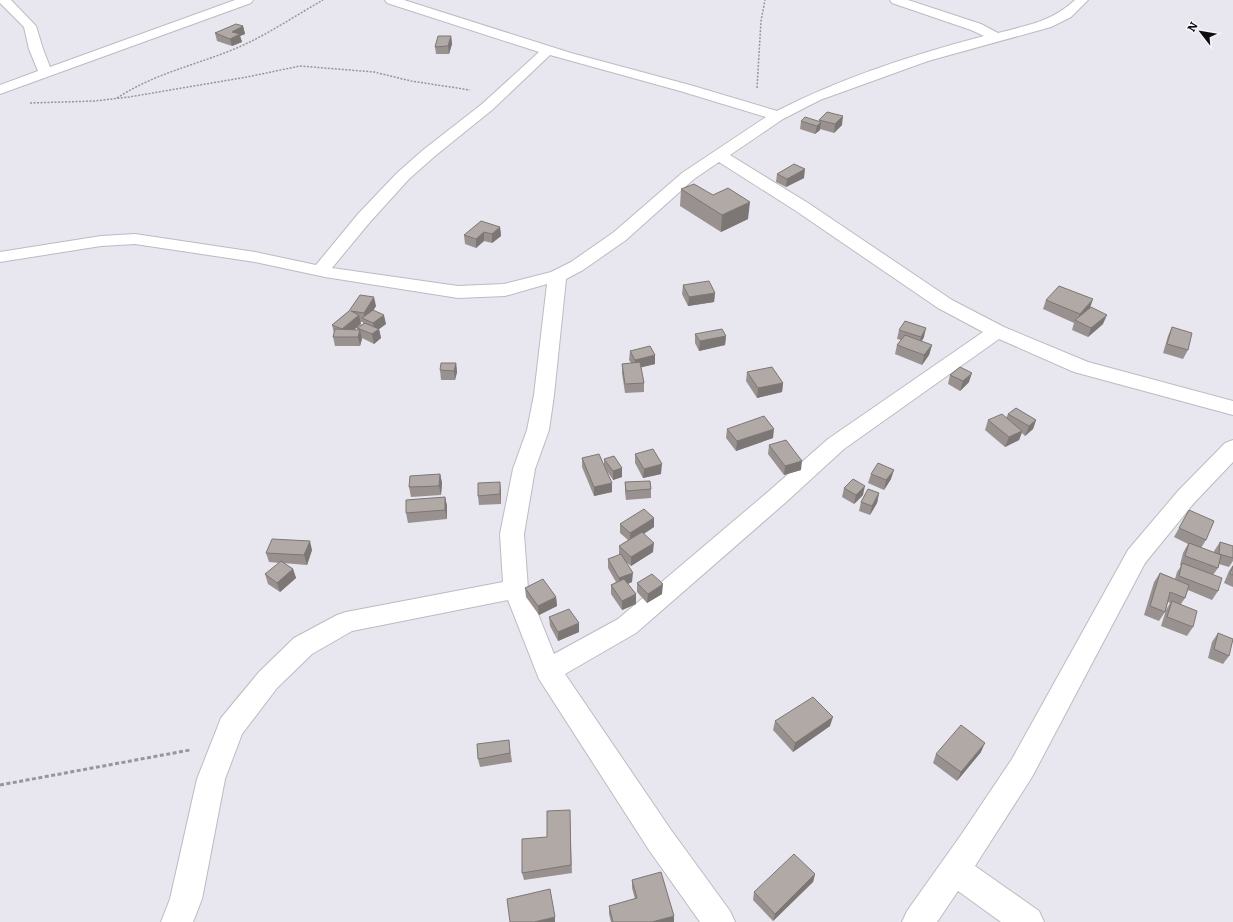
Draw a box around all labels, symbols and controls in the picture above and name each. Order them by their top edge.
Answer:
north arrow [1181,12,1221,52]
text: N [1182,18,1201,34]

